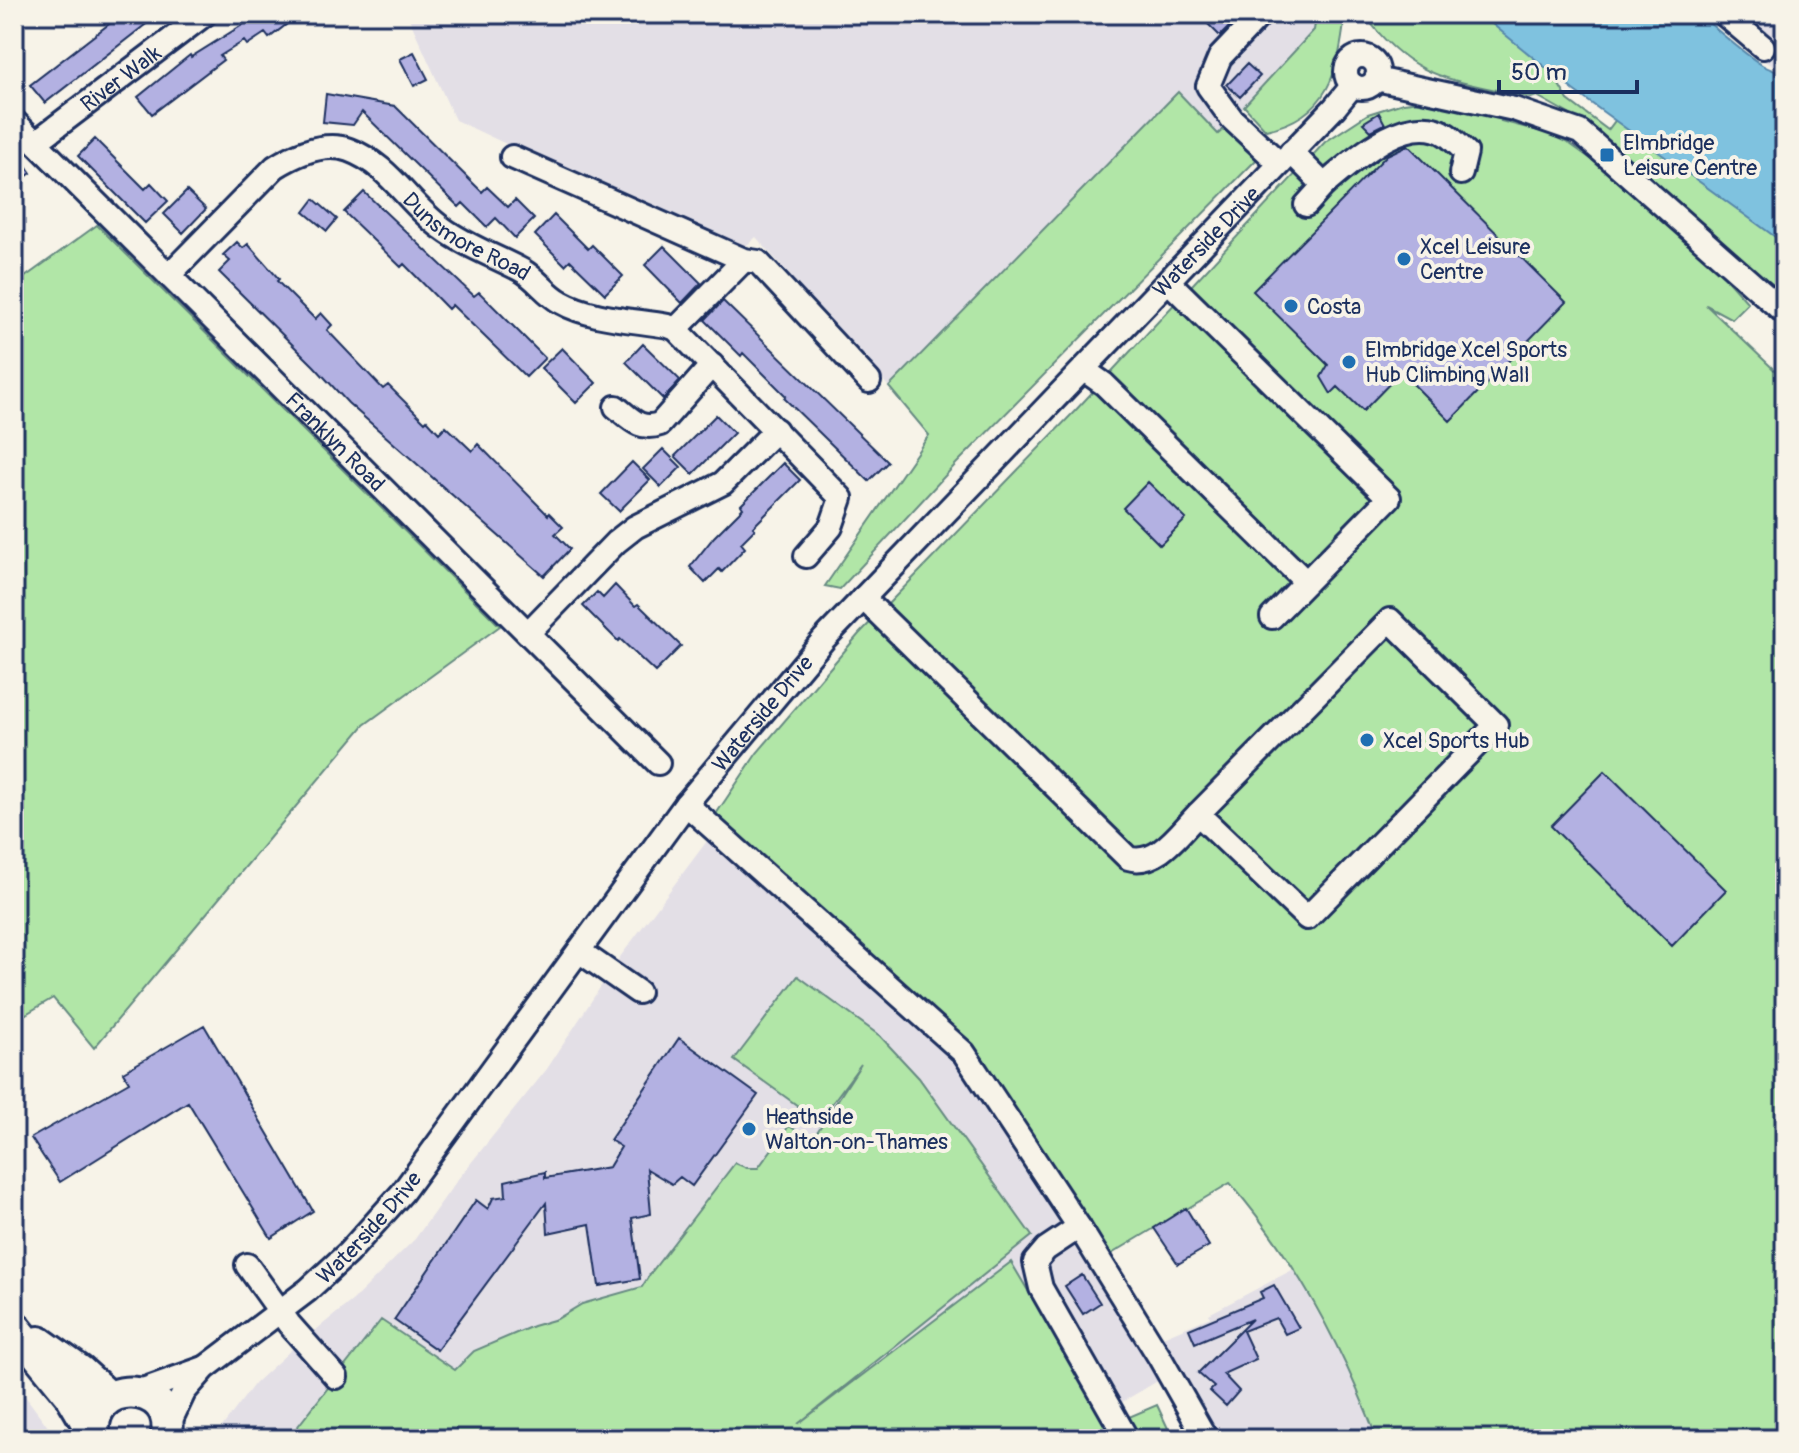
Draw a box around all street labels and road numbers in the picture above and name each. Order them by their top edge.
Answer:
street label: River Walk [75,39,167,118]
street label: Waterside Drive [1147,181,1267,303]
street label: Dunsmore Road [396,186,535,287]
street label: Franklyn Road [279,386,391,498]
street label: Waterside Drive [706,650,820,778]
street label: Waterside Drive [311,1166,428,1290]

